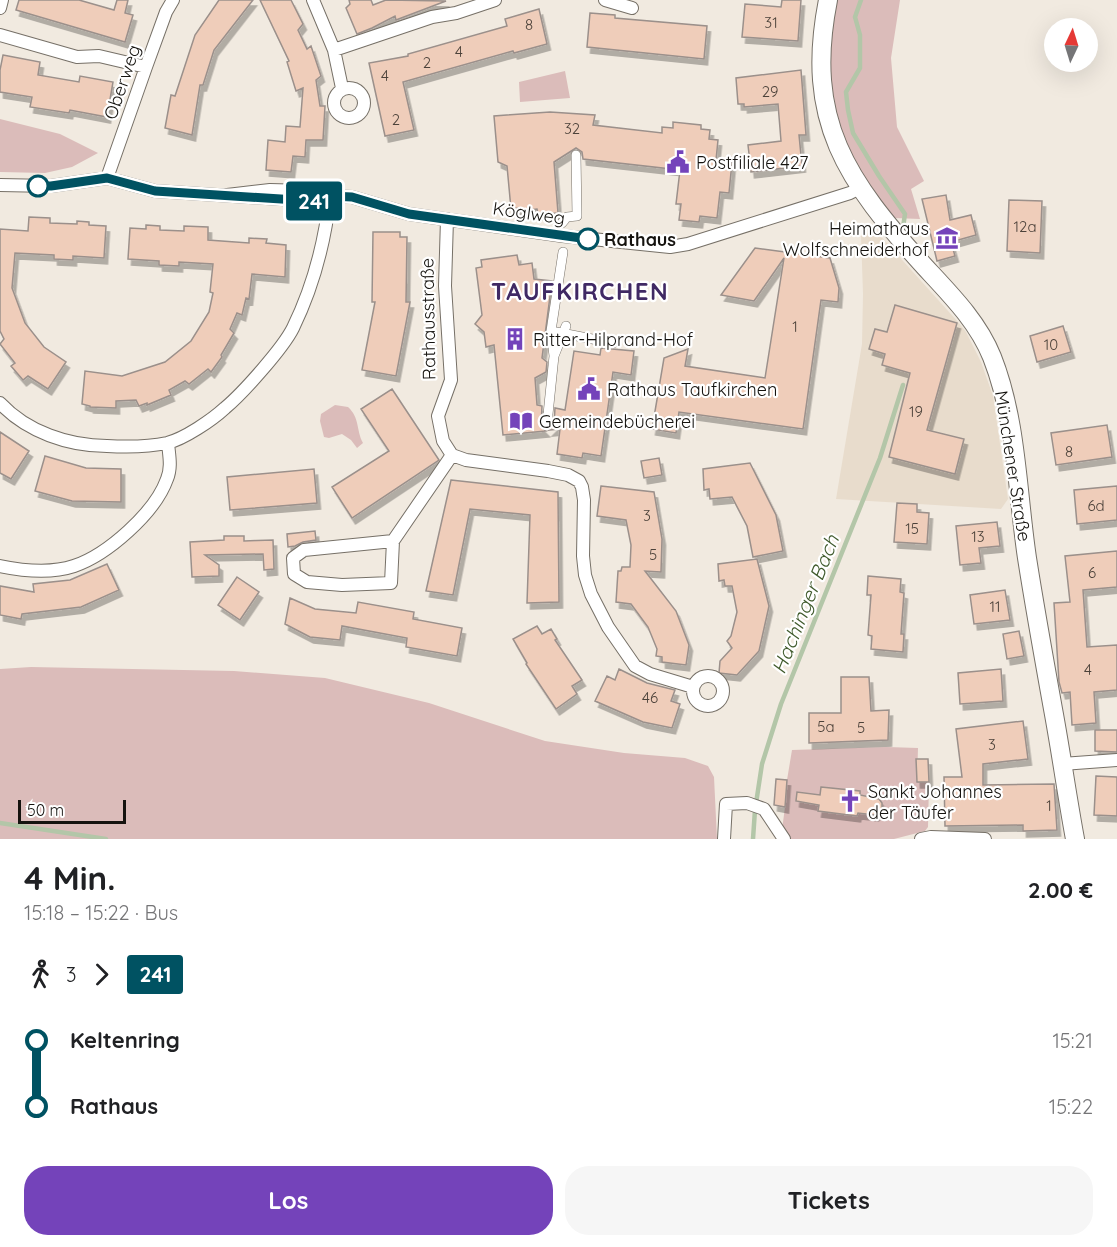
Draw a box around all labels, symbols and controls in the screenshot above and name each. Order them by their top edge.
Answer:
house number: 31 [764,13,778,32]
house number: 8 [525,15,533,34]
north arrow [1044,18,1098,72]
map controls [1044,18,1098,72]
street label: Oberweg [99,42,145,122]
house number: 4 [455,42,463,61]
house number: 2 [423,53,431,72]
house number: 4 [381,66,389,85]
house number: 29 [762,82,778,101]
house number: 2 [392,110,400,129]
house number: 32 [564,119,580,138]
public building icon: Postfiliale 427 [665,149,691,175]
place label: Postfiliale 427 [696,151,809,174]
unlabelled marker [27,175,49,197]
line badge: 241 [280,182,348,220]
text: 241 [298,188,330,214]
street label: Köglweg [491,197,567,229]
place label: Heimathaus Wolfschneiderhof [782,217,930,261]
house number: 12a [1014,217,1036,236]
museum icon: Heimathaus Wolfschneiderhof [934,225,960,251]
marker: Rathaus [577,228,599,250]
place label: Rathaus [604,228,676,251]
street label: Rathausstraße [415,258,441,380]
district label: TAUFKIRCHEN [491,276,669,306]
house number: 1 [792,317,798,336]
building icon: Ritter-Hilprand-Hof [502,326,528,352]
place label: Ritter-Hilprand-Hof [533,328,694,351]
house number: 10 [1044,335,1058,354]
public building icon: Rathaus Taufkirchen [576,376,602,402]
place label: Rathaus Taufkirchen [607,378,777,401]
street label: Münchener Straße [990,389,1036,543]
house number: 19 [909,402,923,421]
library icon: Gemeindebücherei [508,408,534,434]
place label: Gemeindebücherei [539,410,695,433]
house number: 8 [1065,442,1073,461]
house number: 6d [1087,496,1105,515]
house number: 3 [643,506,651,525]
house number: 15 [905,519,919,538]
house number: 13 [971,527,985,546]
water label: Hachinger Bach [766,530,844,677]
house number: 5 [649,545,657,564]
house number: 6 [1088,563,1096,582]
house number: 11 [989,597,1001,616]
house number: 4 [1084,660,1092,679]
house number: 46 [642,688,658,707]
house number: 5a [817,717,835,736]
house number: 5 [857,718,865,737]
house number: 3 [988,735,996,754]
place label: Sankt Johannes der Täufer [868,780,1002,824]
church icon: Sankt Johannes der Täufer [837,788,863,814]
house number: 1 [1046,796,1052,815]
scale bar [18,797,126,824]
text: 50 m [27,800,64,820]
text: 4 Min. [24,857,115,898]
text: 2.00 € [1028,876,1093,904]
text: 15:18 – 15:22 · Bus [24,900,178,925]
icon: walk [24,958,57,991]
icon: forward [85,958,118,991]
text: 241 [139,961,171,987]
text: 3 [66,962,76,987]
text: Keltenring [70,1026,180,1054]
text: 15:21 [1052,1028,1093,1053]
text: Rathaus [70,1092,158,1120]
text: 15:22 [1049,1094,1093,1119]
button: Los [24,1166,553,1235]
button: Tickets [565,1166,1093,1235]

